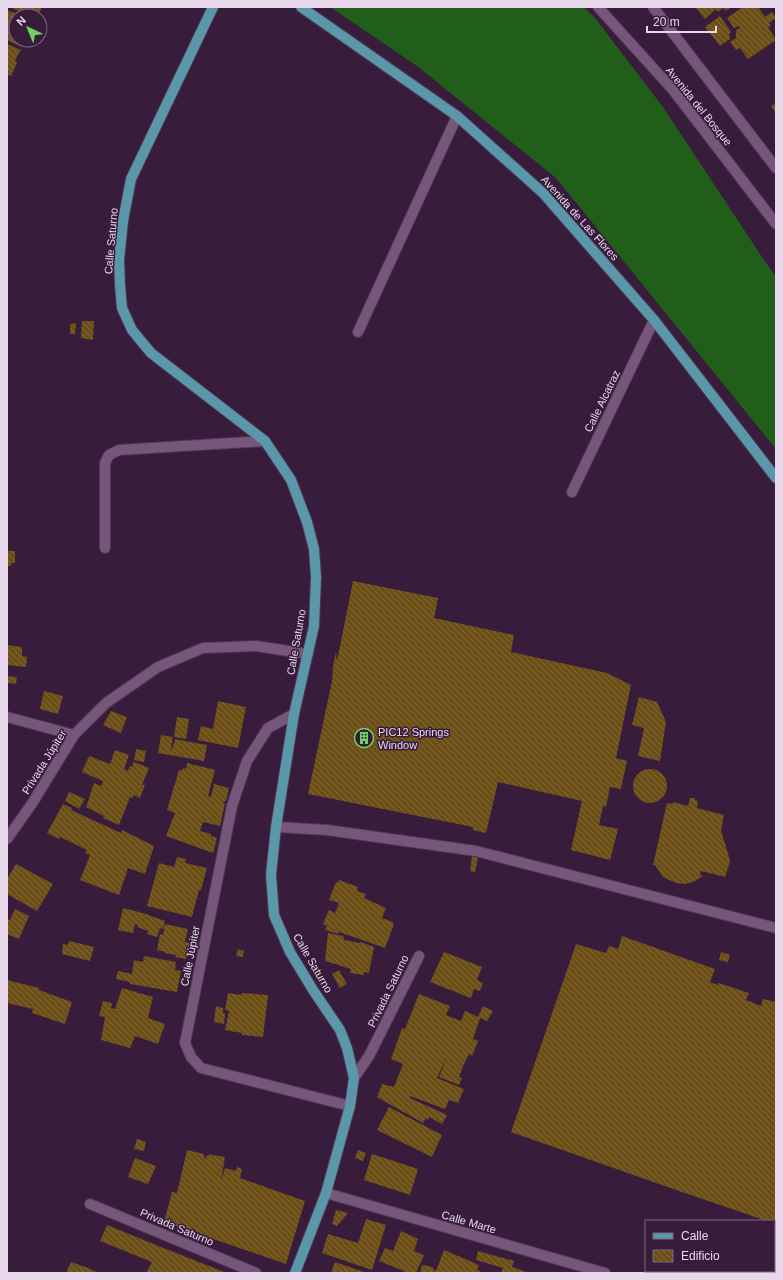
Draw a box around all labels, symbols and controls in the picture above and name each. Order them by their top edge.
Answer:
north arrow [8,8,48,48]
scale bar [647,8,716,34]
text: N [14,14,28,28]
text: 20 m [653,15,680,29]
street label: Avenida del Bosque [664,64,734,148]
street label: Avenida de Las Flores [539,173,621,263]
street label: Calle Saturno [102,207,120,275]
street label: Calle Alcatraz [582,368,622,434]
street label: Calle Saturno [284,608,308,676]
place label: PIC12 Springs Window [378,726,449,751]
street label: Privada Júpiter [19,727,69,796]
building icon: PIC12 Springs Window [353,727,375,749]
street label: Calle Júpiter [178,925,202,987]
street label: Calle Saturno [291,931,335,995]
street label: Privada Saturno [365,953,411,1029]
street label: Privada Saturno [138,1206,216,1248]
street label: Calle Marte [440,1208,498,1236]
legend [645,1220,775,1272]
text: Calle [681,1229,709,1243]
text: Edificio [681,1249,720,1263]

